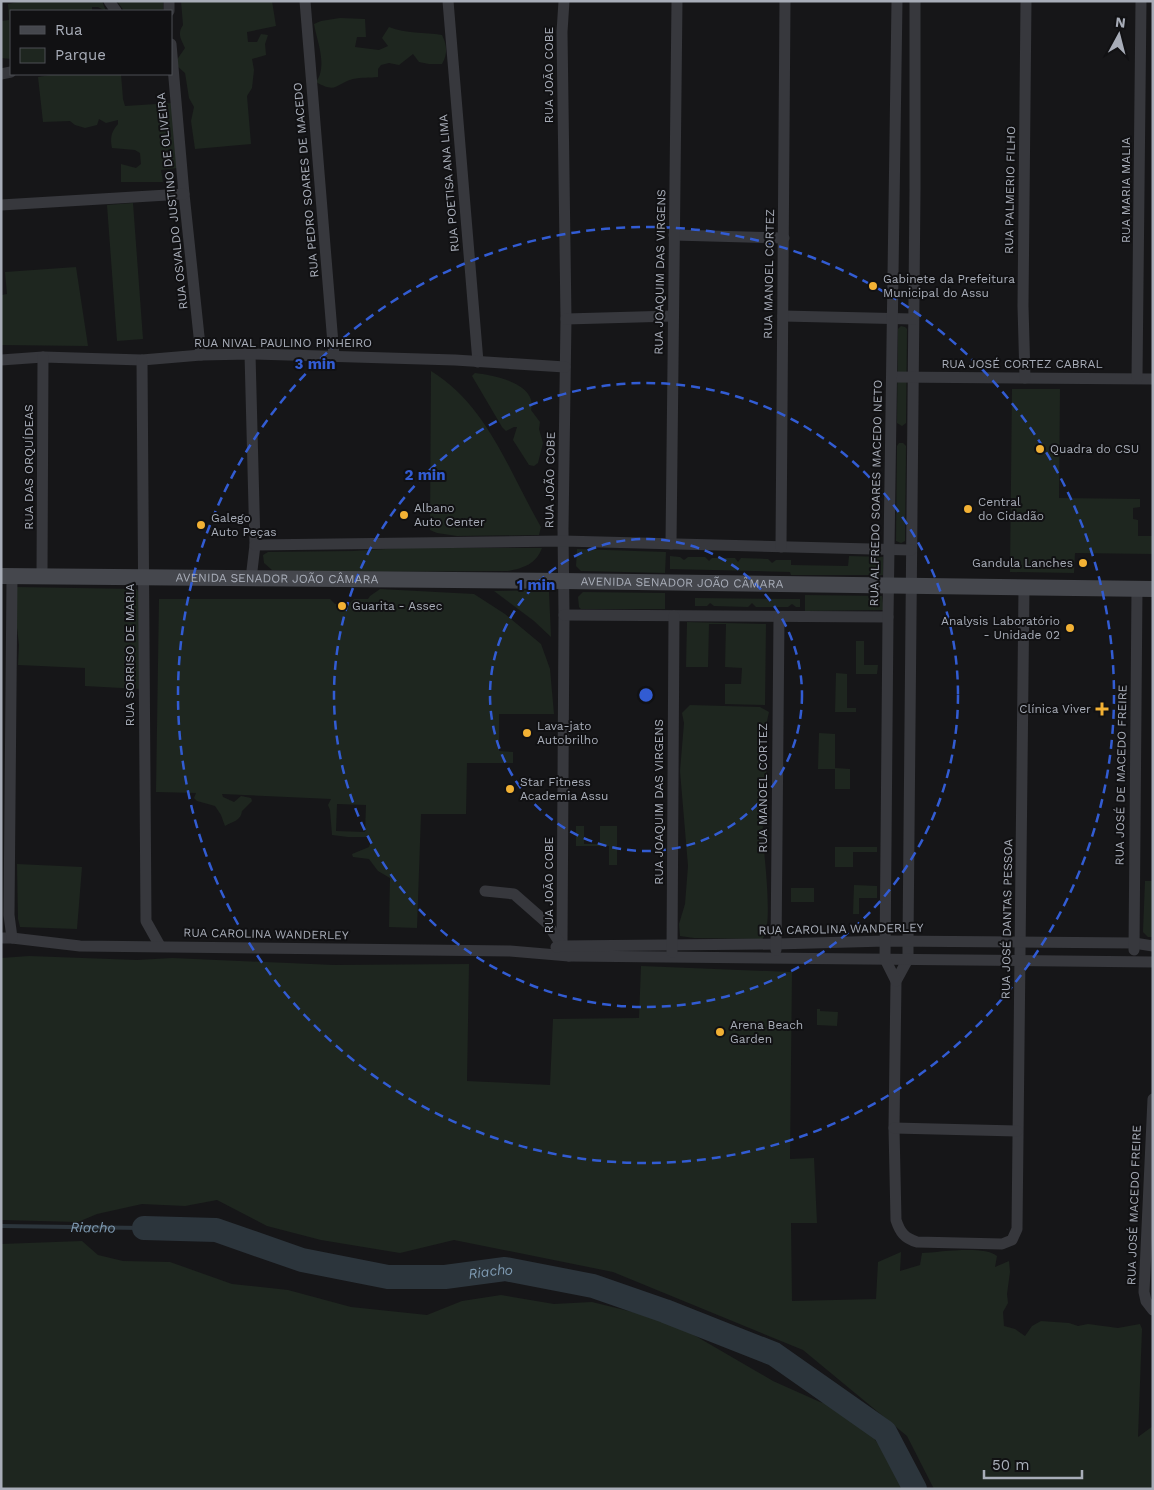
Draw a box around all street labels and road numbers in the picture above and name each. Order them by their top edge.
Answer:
street label: RUA JOÃO COBE [542,26,556,123]
street label: RUA PEDRO SOARES DE MACEDO [290,82,322,278]
street label: RUA OSVALDO JUSTINO DE OLIVEIRA [154,92,190,310]
street label: RUA POETISA ANA LIMA [436,113,462,252]
street label: RUA PALMERIO FILHO [1002,126,1018,254]
street label: RUA MARIA MALIA [1119,137,1133,243]
street label: RUA JOAQUIM DAS VIRGENS [652,189,668,355]
street label: RUA MANOEL CORTEZ [761,209,777,339]
street label: RUA NIVAL PAULINO PINHEIRO [194,336,372,350]
street label: RUA JOSÉ CORTEZ CABRAL [941,357,1103,371]
street label: RUA ALFREDO SOARES MACEDO NETO [867,380,885,606]
street label: RUA DAS ORQUÍDEAS [22,404,36,530]
street label: RUA JOÃO COBE [542,431,558,528]
street label: AVENIDA SENADOR JOÃO CÂMARA [175,571,379,586]
street label: AVENIDA SENADOR JOÃO CÂMARA [580,574,784,591]
street label: RUA SORRISO DE MARIA [123,584,137,726]
street label: RUA JOSÉ DE MACEDO FREIRE [1112,684,1130,865]
street label: RUA JOAQUIM DAS VIRGENS [652,719,666,885]
street label: RUA MANOEL CORTEZ [756,723,770,853]
street label: RUA JOÃO COBE [542,836,556,933]
street label: RUA JOSÉ DANTAS PESSOA [999,839,1015,999]
street label: RUA CAROLINA WANDERLEY [758,921,924,937]
street label: RUA CAROLINA WANDERLEY [183,926,349,942]
street label: RUA JOSÉ MACEDO FREIRE [1124,1124,1144,1285]

